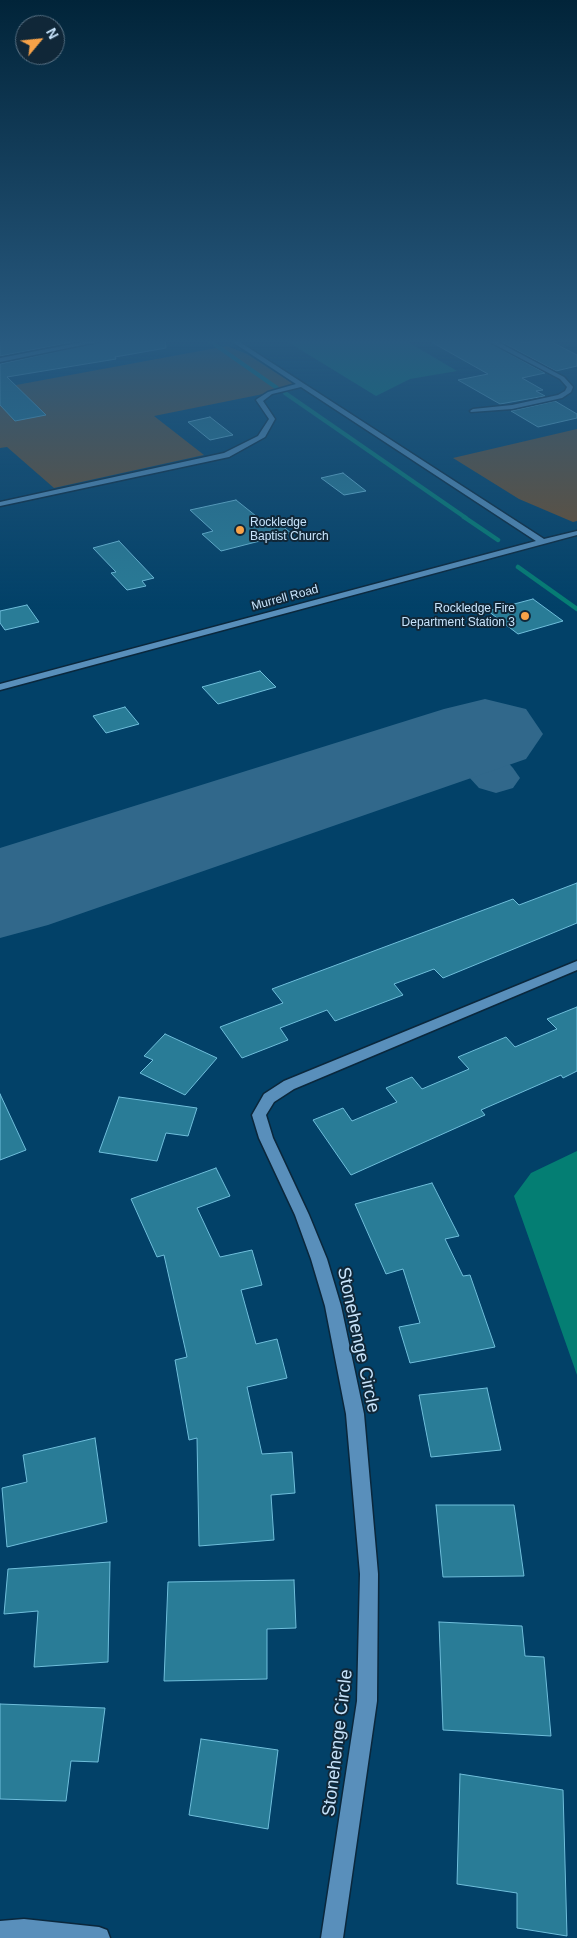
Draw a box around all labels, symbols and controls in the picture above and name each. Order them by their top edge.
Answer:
north arrow [15,15,65,65]
text: N [43,25,62,42]
place label: Rockledge Baptist Church [250,516,329,544]
marker: Rockledge Baptist Church [234,524,246,536]
street label: Murrell Road [250,582,320,614]
place label: Rockledge Fire Department Station 3 [402,602,515,630]
marker: Rockledge Fire Department Station 3 [519,610,531,622]
street label: Stonehenge Circle [332,1265,384,1415]
street label: Stonehenge Circle [318,1668,358,1818]

